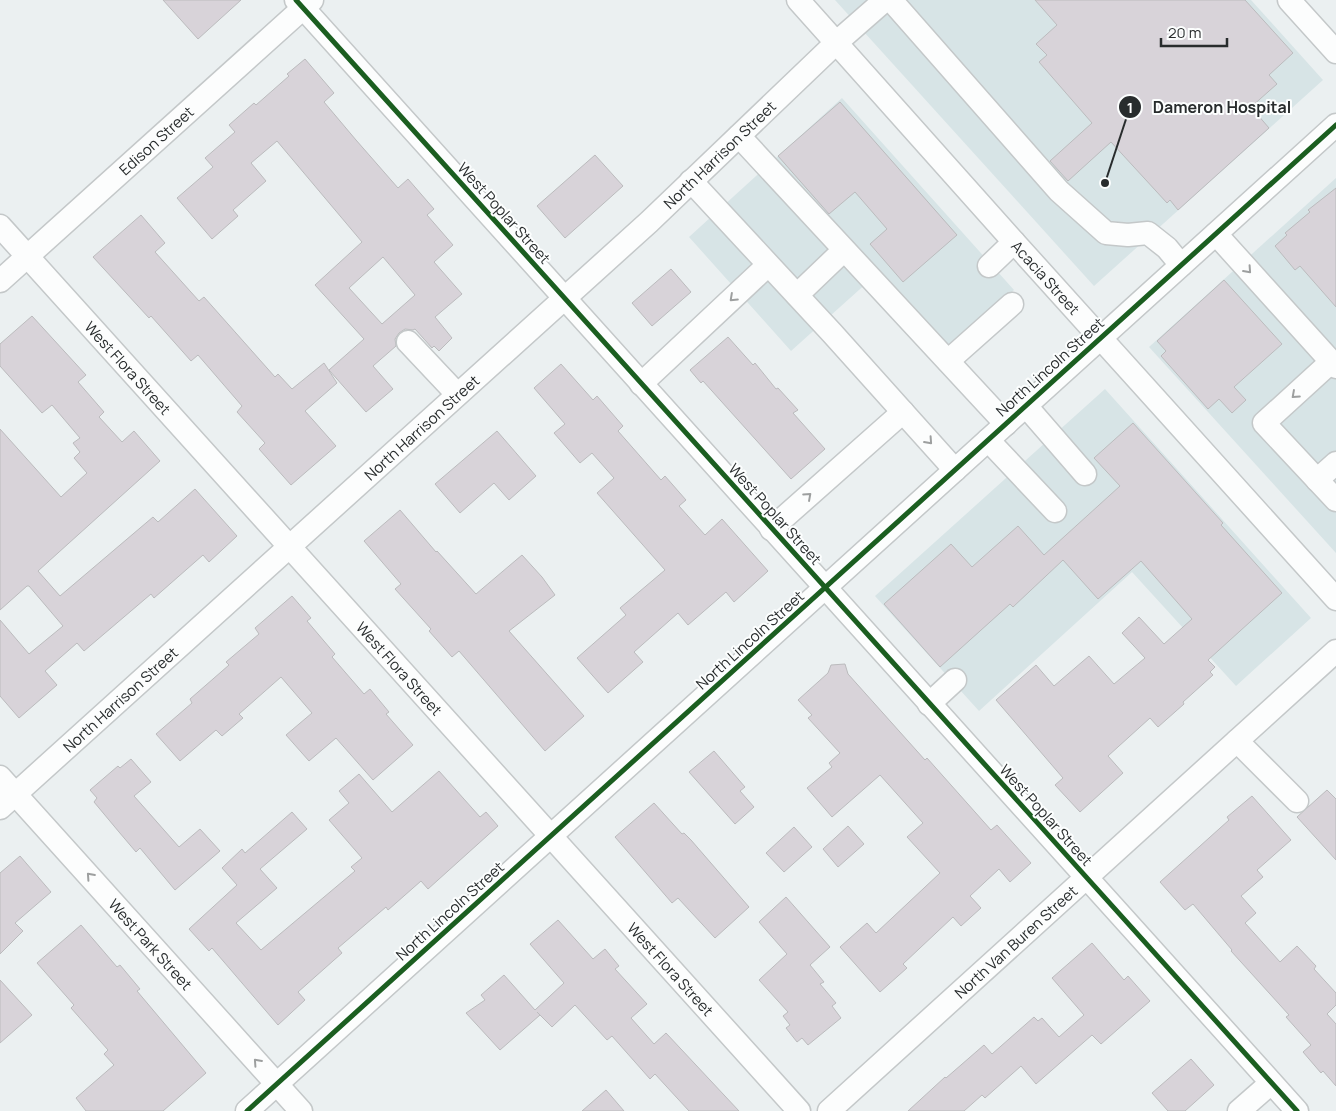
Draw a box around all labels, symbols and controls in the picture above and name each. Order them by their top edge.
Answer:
scale bar [1161,15,1227,47]
text: 20 m [1168,22,1201,43]
callout: Dameron Hospital [1118,92,1301,123]
street label: North Harrison Street [659,96,780,213]
text: Dameron Hospital [1153,96,1291,118]
text: 1 [1127,97,1133,118]
street label: Edison Street [114,101,198,180]
street label: West Poplar Street [453,158,555,268]
street label: Acacia Street [1007,236,1085,319]
one-way arrow [1242,265,1251,274]
one-way arrow [729,292,738,301]
street label: North Lincoln Street [991,313,1109,421]
street label: West Flora Street [80,316,176,419]
street label: North Harrison Street [360,370,484,485]
one-way arrow [1292,389,1301,398]
one-way arrow [923,435,932,444]
street label: West Poplar Street [724,459,826,569]
one-way arrow [802,493,811,502]
street label: North Lincoln Street [691,586,809,694]
street label: West Flora Street [352,617,447,720]
street label: North Harrison Street [58,642,182,757]
street label: West Poplar Street [995,760,1097,870]
street label: North Lincoln Street [391,857,509,965]
one-way arrow [86,873,95,882]
street label: North Van Buren Street [950,880,1082,1003]
street label: West Park Street [104,894,197,994]
street label: West Flora Street [623,918,719,1020]
one-way arrow [254,1058,263,1067]

